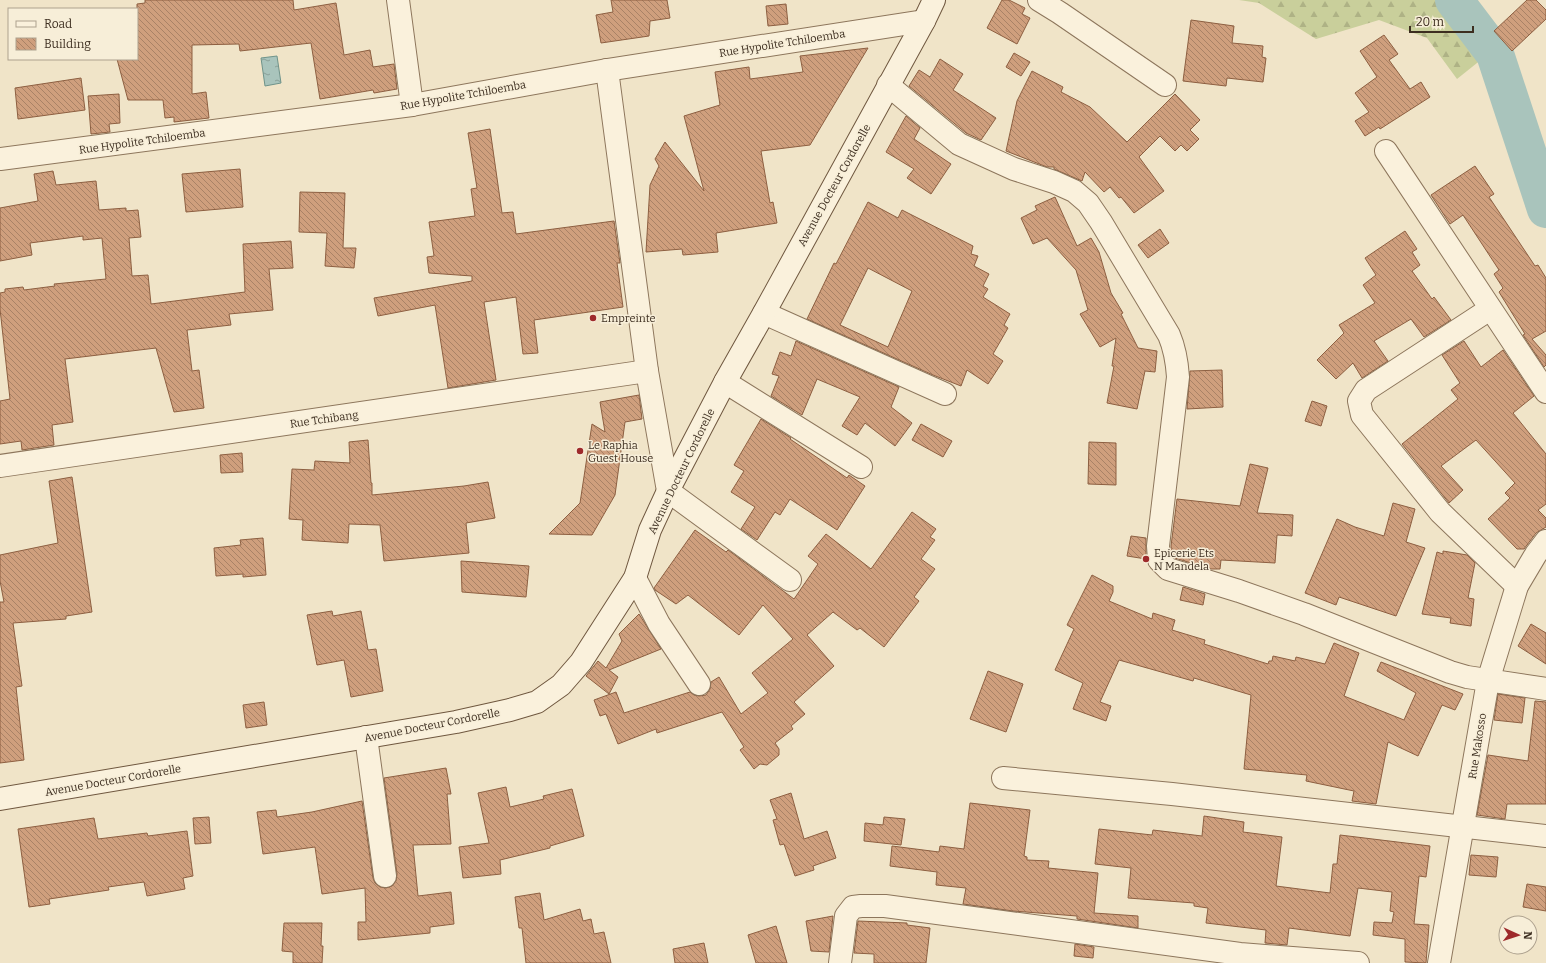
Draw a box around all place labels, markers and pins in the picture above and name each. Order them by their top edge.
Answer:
place label: Empreinte [601,312,656,325]
marker: Empreinte [588,313,598,323]
place label: Le Raphia Guest House [588,439,653,465]
marker: Le Raphia Guest House [575,446,585,456]
place label: Epicerie Ets N Mandela [1154,547,1214,573]
marker: Epicerie Ets N Mandela [1141,554,1151,564]

